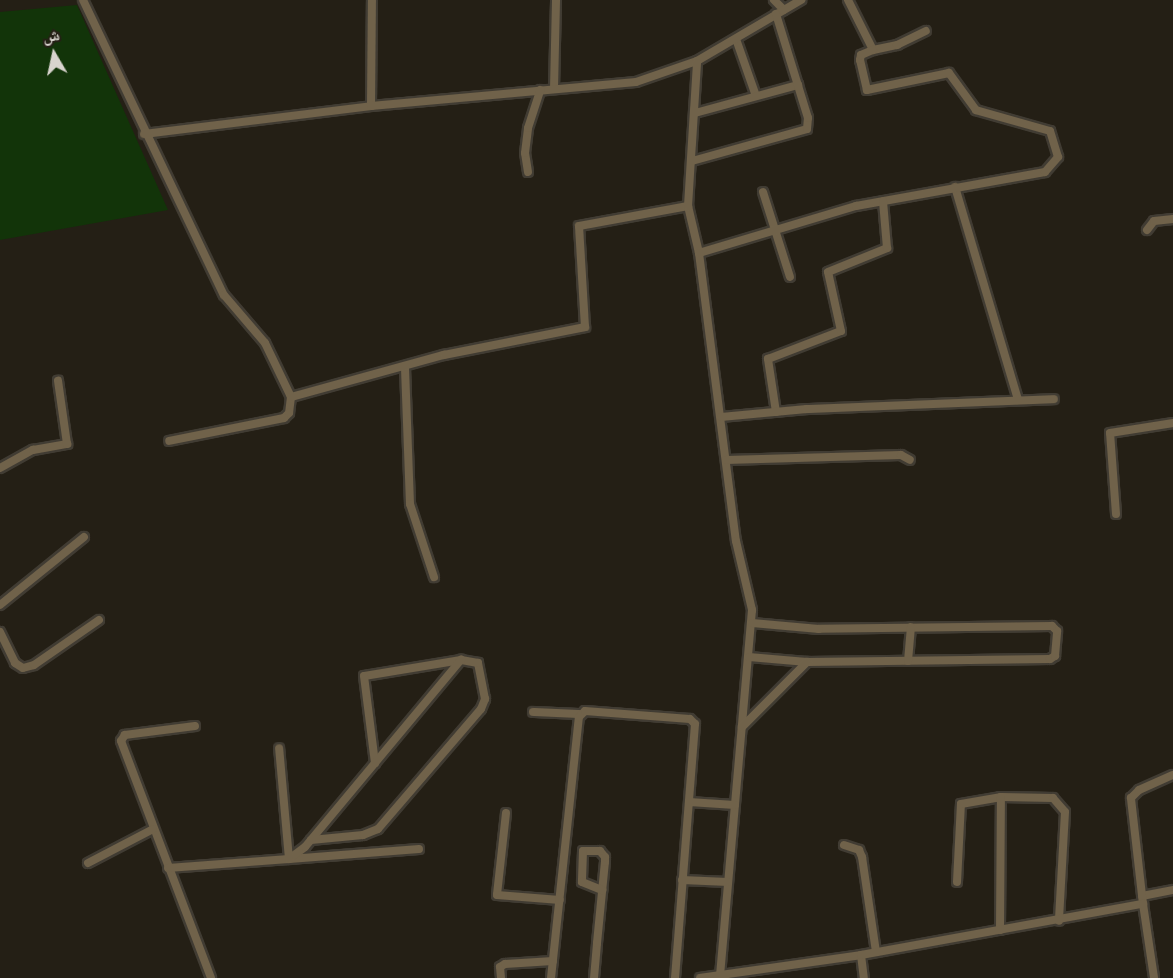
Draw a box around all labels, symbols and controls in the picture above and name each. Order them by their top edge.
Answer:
north arrow [24,24,84,84]
text: ش [41,25,61,46]

